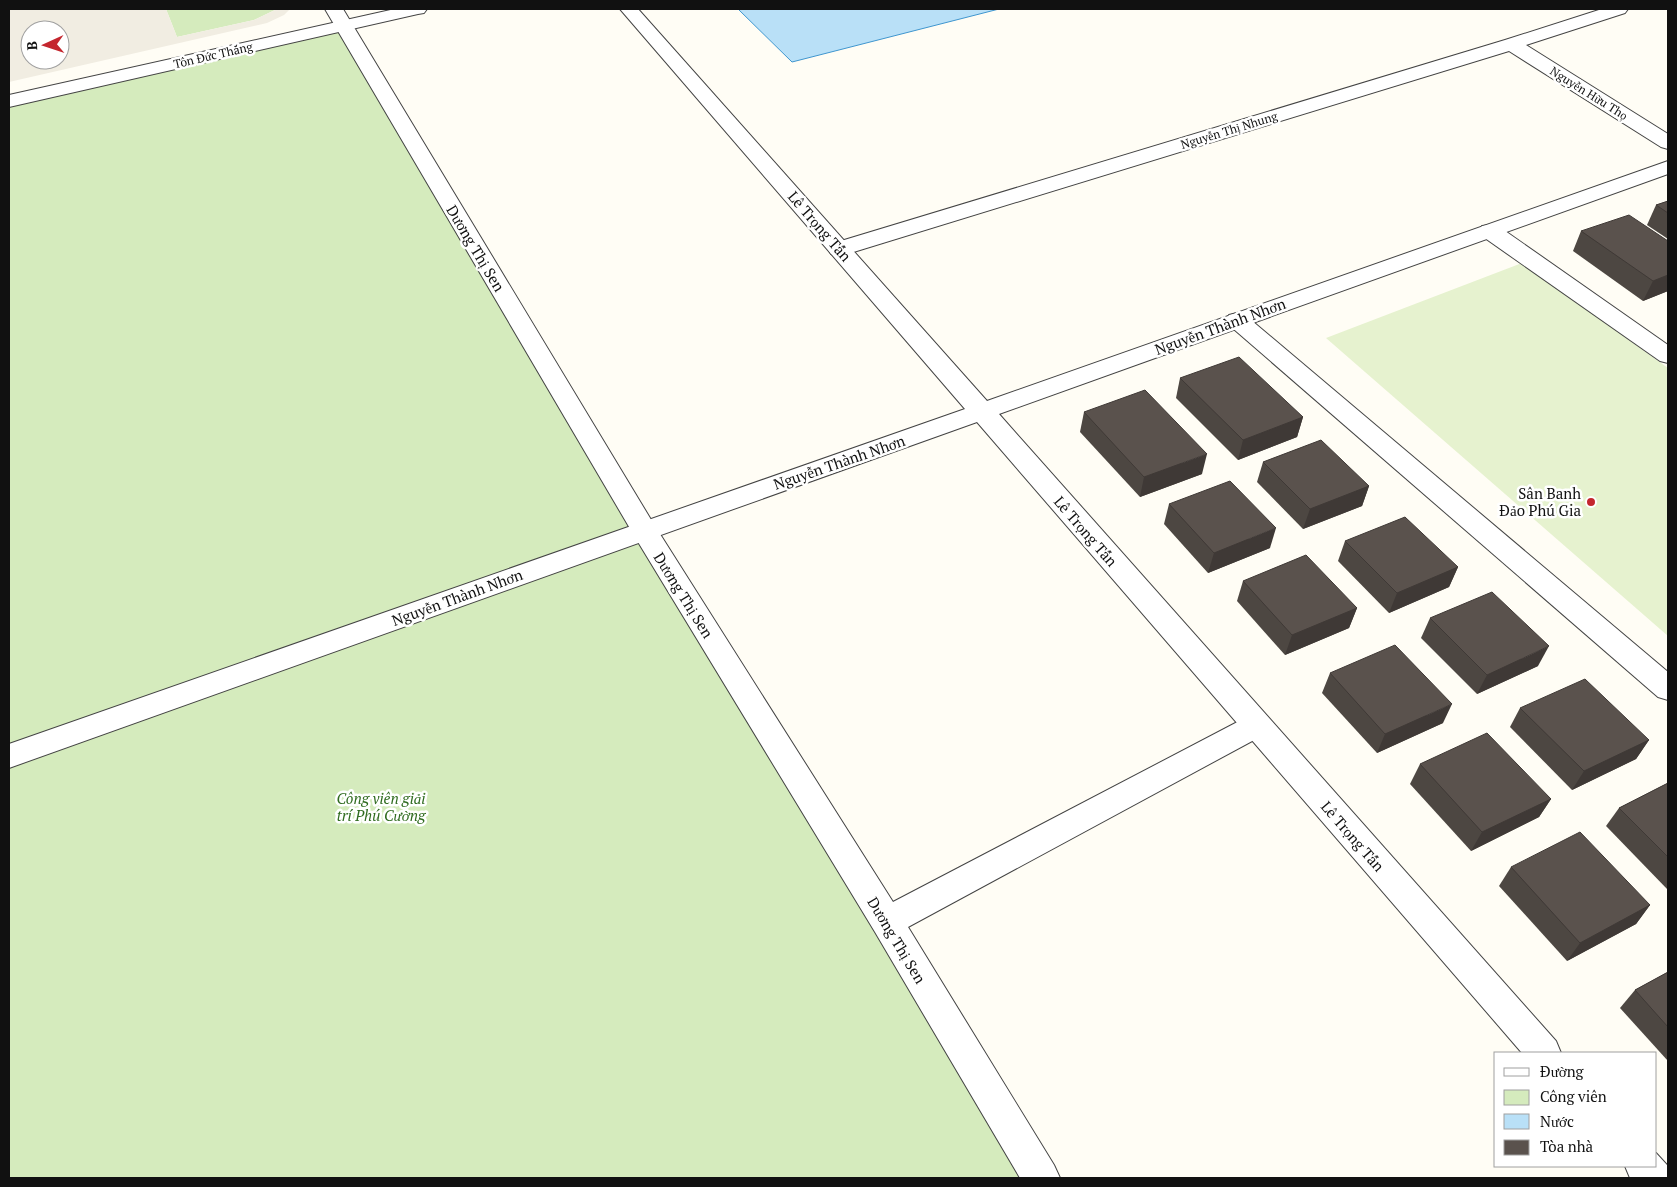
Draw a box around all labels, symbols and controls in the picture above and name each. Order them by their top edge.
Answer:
north arrow [20,20,70,70]
street label: Tôn Đức Thắng [172,38,255,71]
text: B [22,41,41,51]
street label: Nguyễn Hữu Thọ [1547,63,1631,123]
street label: Nguyễn Thị Nhung [1179,108,1280,152]
street label: Lê Trọng Tấn [784,187,856,266]
street label: Dương Thị Sen [442,201,510,295]
street label: Nguyễn Thành Nhơn [1152,293,1288,359]
street label: Nguyễn Thành Nhơn [771,430,908,494]
place label: Sân Banh Đảo Phú Gia [1499,483,1581,520]
street label: Lê Trọng Tấn [1050,492,1122,571]
marker: Sân Banh Đảo Phú Gia [1585,496,1597,508]
street label: Dương Thị Sen [650,548,718,642]
street label: Nguyễn Thành Nhơn [389,564,525,630]
park label: Công viên giải trí Phú Cường [337,788,427,825]
street label: Lê Trọng Tấn [1317,797,1389,876]
street label: Dương Thị Sen [863,893,931,987]
legend [1494,1052,1657,1167]
text: Đường [1540,1061,1585,1081]
text: Công viên [1540,1086,1607,1106]
text: Nước [1540,1111,1574,1131]
text: Tòa nhà [1540,1136,1594,1156]

